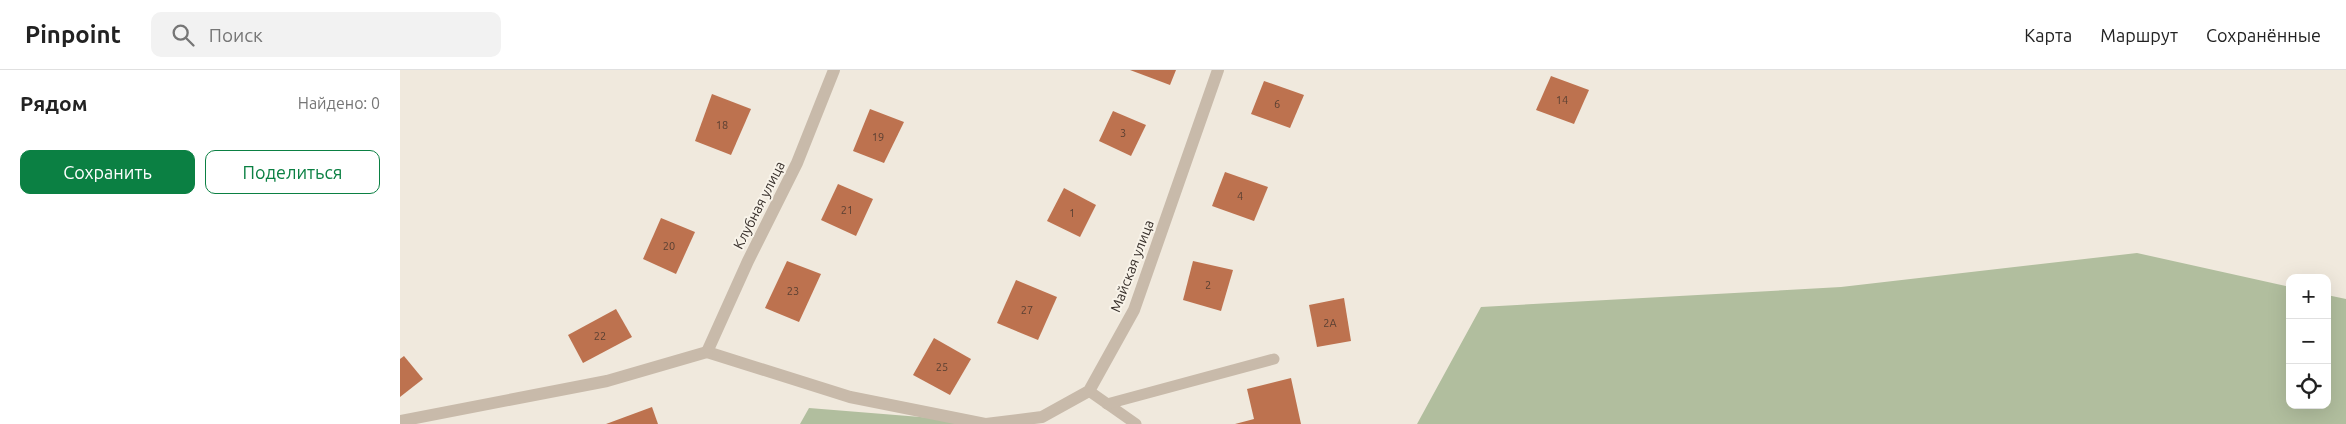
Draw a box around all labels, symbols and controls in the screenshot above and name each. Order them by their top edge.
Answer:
search box [151,12,501,57]
text: Pinpoint [25,21,121,48]
icon: search [169,21,197,49]
text: Поиск [209,24,263,46]
text: Карта [2024,25,2072,45]
text: Маршрут [2100,25,2178,45]
text: Сохранённые [2206,25,2321,45]
text: Рядом [20,91,88,115]
text: Найдено: 0 [298,94,380,112]
house number: 14 [1556,94,1568,106]
house number: 6 [1274,98,1280,110]
house number: 18 [716,119,728,131]
house number: 3 [1120,127,1126,139]
house number: 19 [872,131,884,143]
button: Сохранить [20,150,195,194]
button: Поделиться [205,150,380,194]
street label: Клубная улица [730,158,788,252]
house number: 4 [1237,190,1243,202]
house number: 21 [841,204,853,216]
house number: 1 [1069,207,1075,219]
street label: Майская улица [1107,218,1157,314]
house number: 20 [663,240,675,252]
map controls [2286,274,2331,409]
button: + [2286,274,2331,319]
house number: 2 [1205,279,1211,291]
house number: 23 [787,285,799,297]
house number: 27 [1021,304,1033,316]
house number: 2А [1323,317,1338,329]
button: − [2286,319,2331,364]
house number: 22 [594,330,606,342]
house number: 25 [936,361,948,373]
button: locate [2286,364,2331,409]

